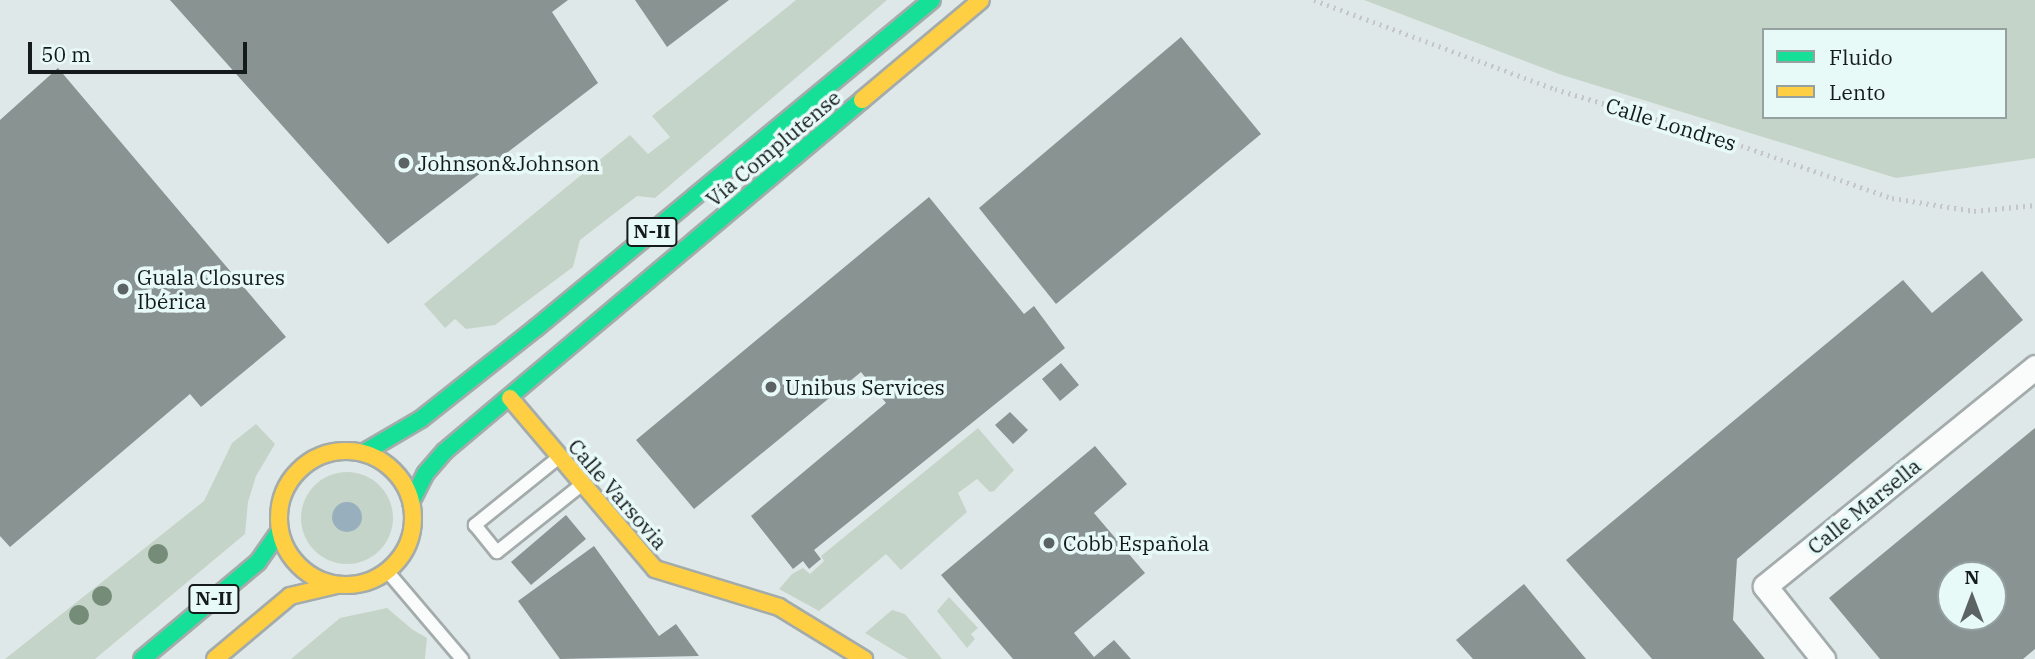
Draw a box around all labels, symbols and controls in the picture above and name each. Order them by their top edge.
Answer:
scale bar [32,28,250,72]
legend [1762,28,2007,119]
text: 50 m [41,40,91,68]
text: Fluido [1829,43,1893,71]
text: Lento [1829,78,1885,106]
street label: Vía Complutense [701,85,845,211]
street label: Calle Londres [1603,92,1739,156]
place label: Johnson&Johnson [418,150,600,176]
marker: Johnson&Johnson [396,155,412,171]
road number: N-II [626,216,678,248]
place label: Guala Closures Ibérica [137,264,285,314]
marker: Guala Closures Ibérica [115,281,131,297]
place label: Unibus Services [785,374,945,400]
marker: Unibus Services [763,379,779,395]
street label: Calle Varsovia [563,434,673,554]
street label: Calle Marsella [1802,453,1926,559]
place label: Cobb Española [1063,530,1210,556]
marker: Cobb Española [1041,535,1057,551]
north arrow [1937,561,2007,631]
text: N [1964,565,1980,589]
road number: N-II [188,584,240,614]

